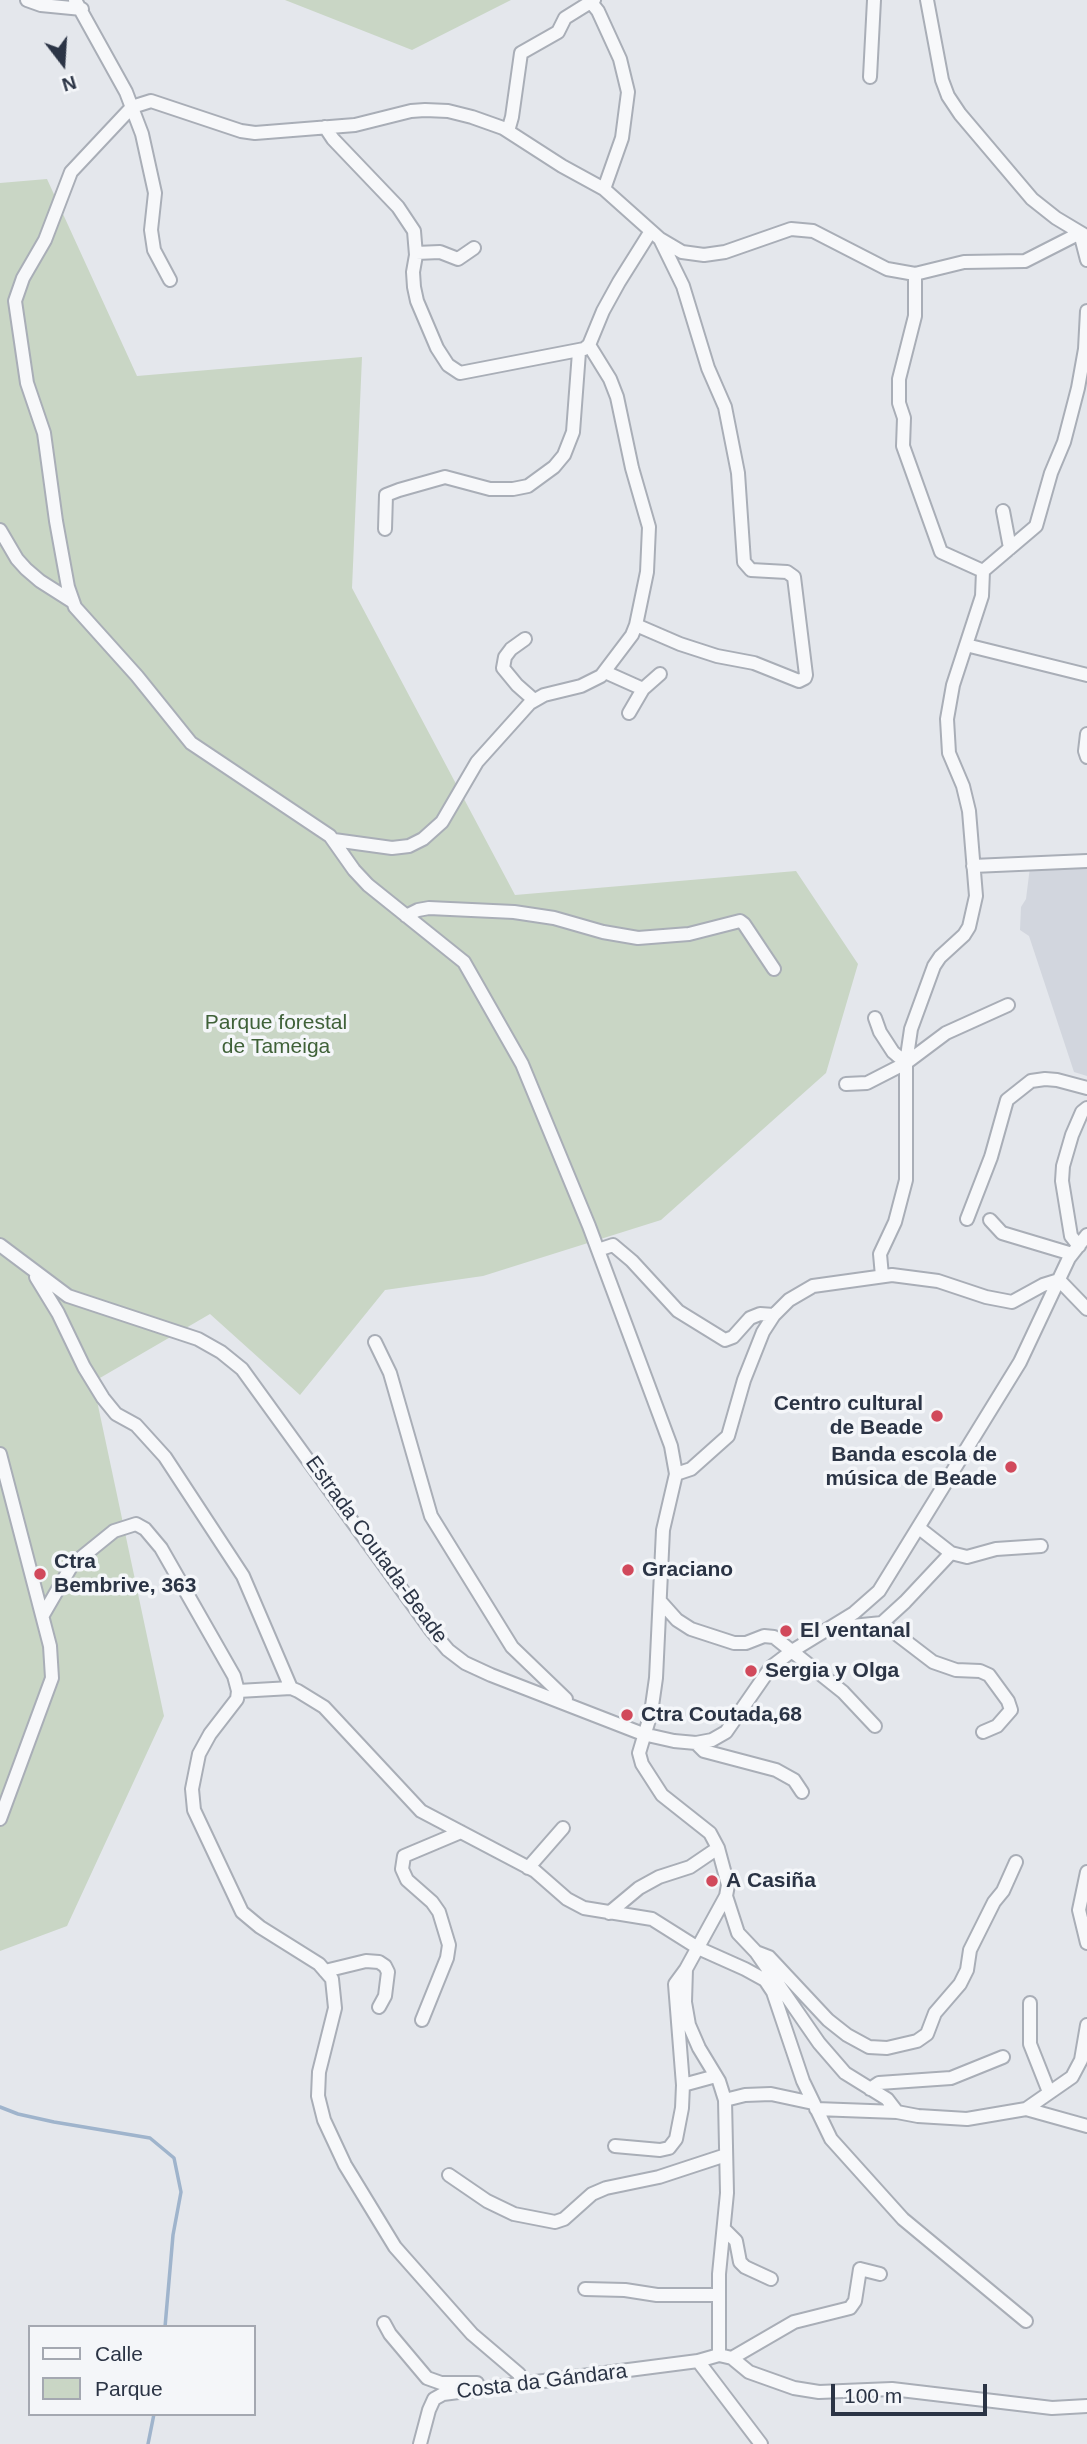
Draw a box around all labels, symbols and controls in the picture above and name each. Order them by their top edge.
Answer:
north arrow [28,28,98,98]
text: N [60,72,79,96]
park label: Parque forestal de Tameiga [205,1010,347,1060]
place label: Centro cultural de Beade [774,1391,923,1441]
marker: Centro cultural de Beade [929,1408,945,1424]
place label: Banda escola de música de Beade [825,1442,997,1492]
street label: Estrada Coutada-Beade [300,1451,452,1649]
marker: Banda escola de música de Beade [1003,1459,1019,1475]
place label: Ctra Bembrive, 363 [54,1549,196,1599]
place label: Graciano [642,1557,733,1583]
marker: Graciano [620,1562,636,1578]
marker: Ctra Bembrive, 363 [32,1566,48,1582]
place label: El ventanal [800,1618,911,1644]
marker: El ventanal [778,1623,794,1639]
place label: Sergia y Olga [765,1658,899,1684]
marker: Sergia y Olga [743,1663,759,1679]
place label: Ctra Coutada,68 [641,1702,802,1728]
marker: Ctra Coutada,68 [619,1707,635,1723]
place label: A Casiña [726,1868,816,1894]
marker: A Casiña [704,1873,720,1889]
legend [28,2325,256,2416]
text: Calle [95,2342,143,2365]
street label: Costa da Gándara [455,2359,629,2405]
scale bar [835,2370,991,2414]
text: Parque [95,2377,163,2400]
text: 100 m [844,2384,902,2407]

